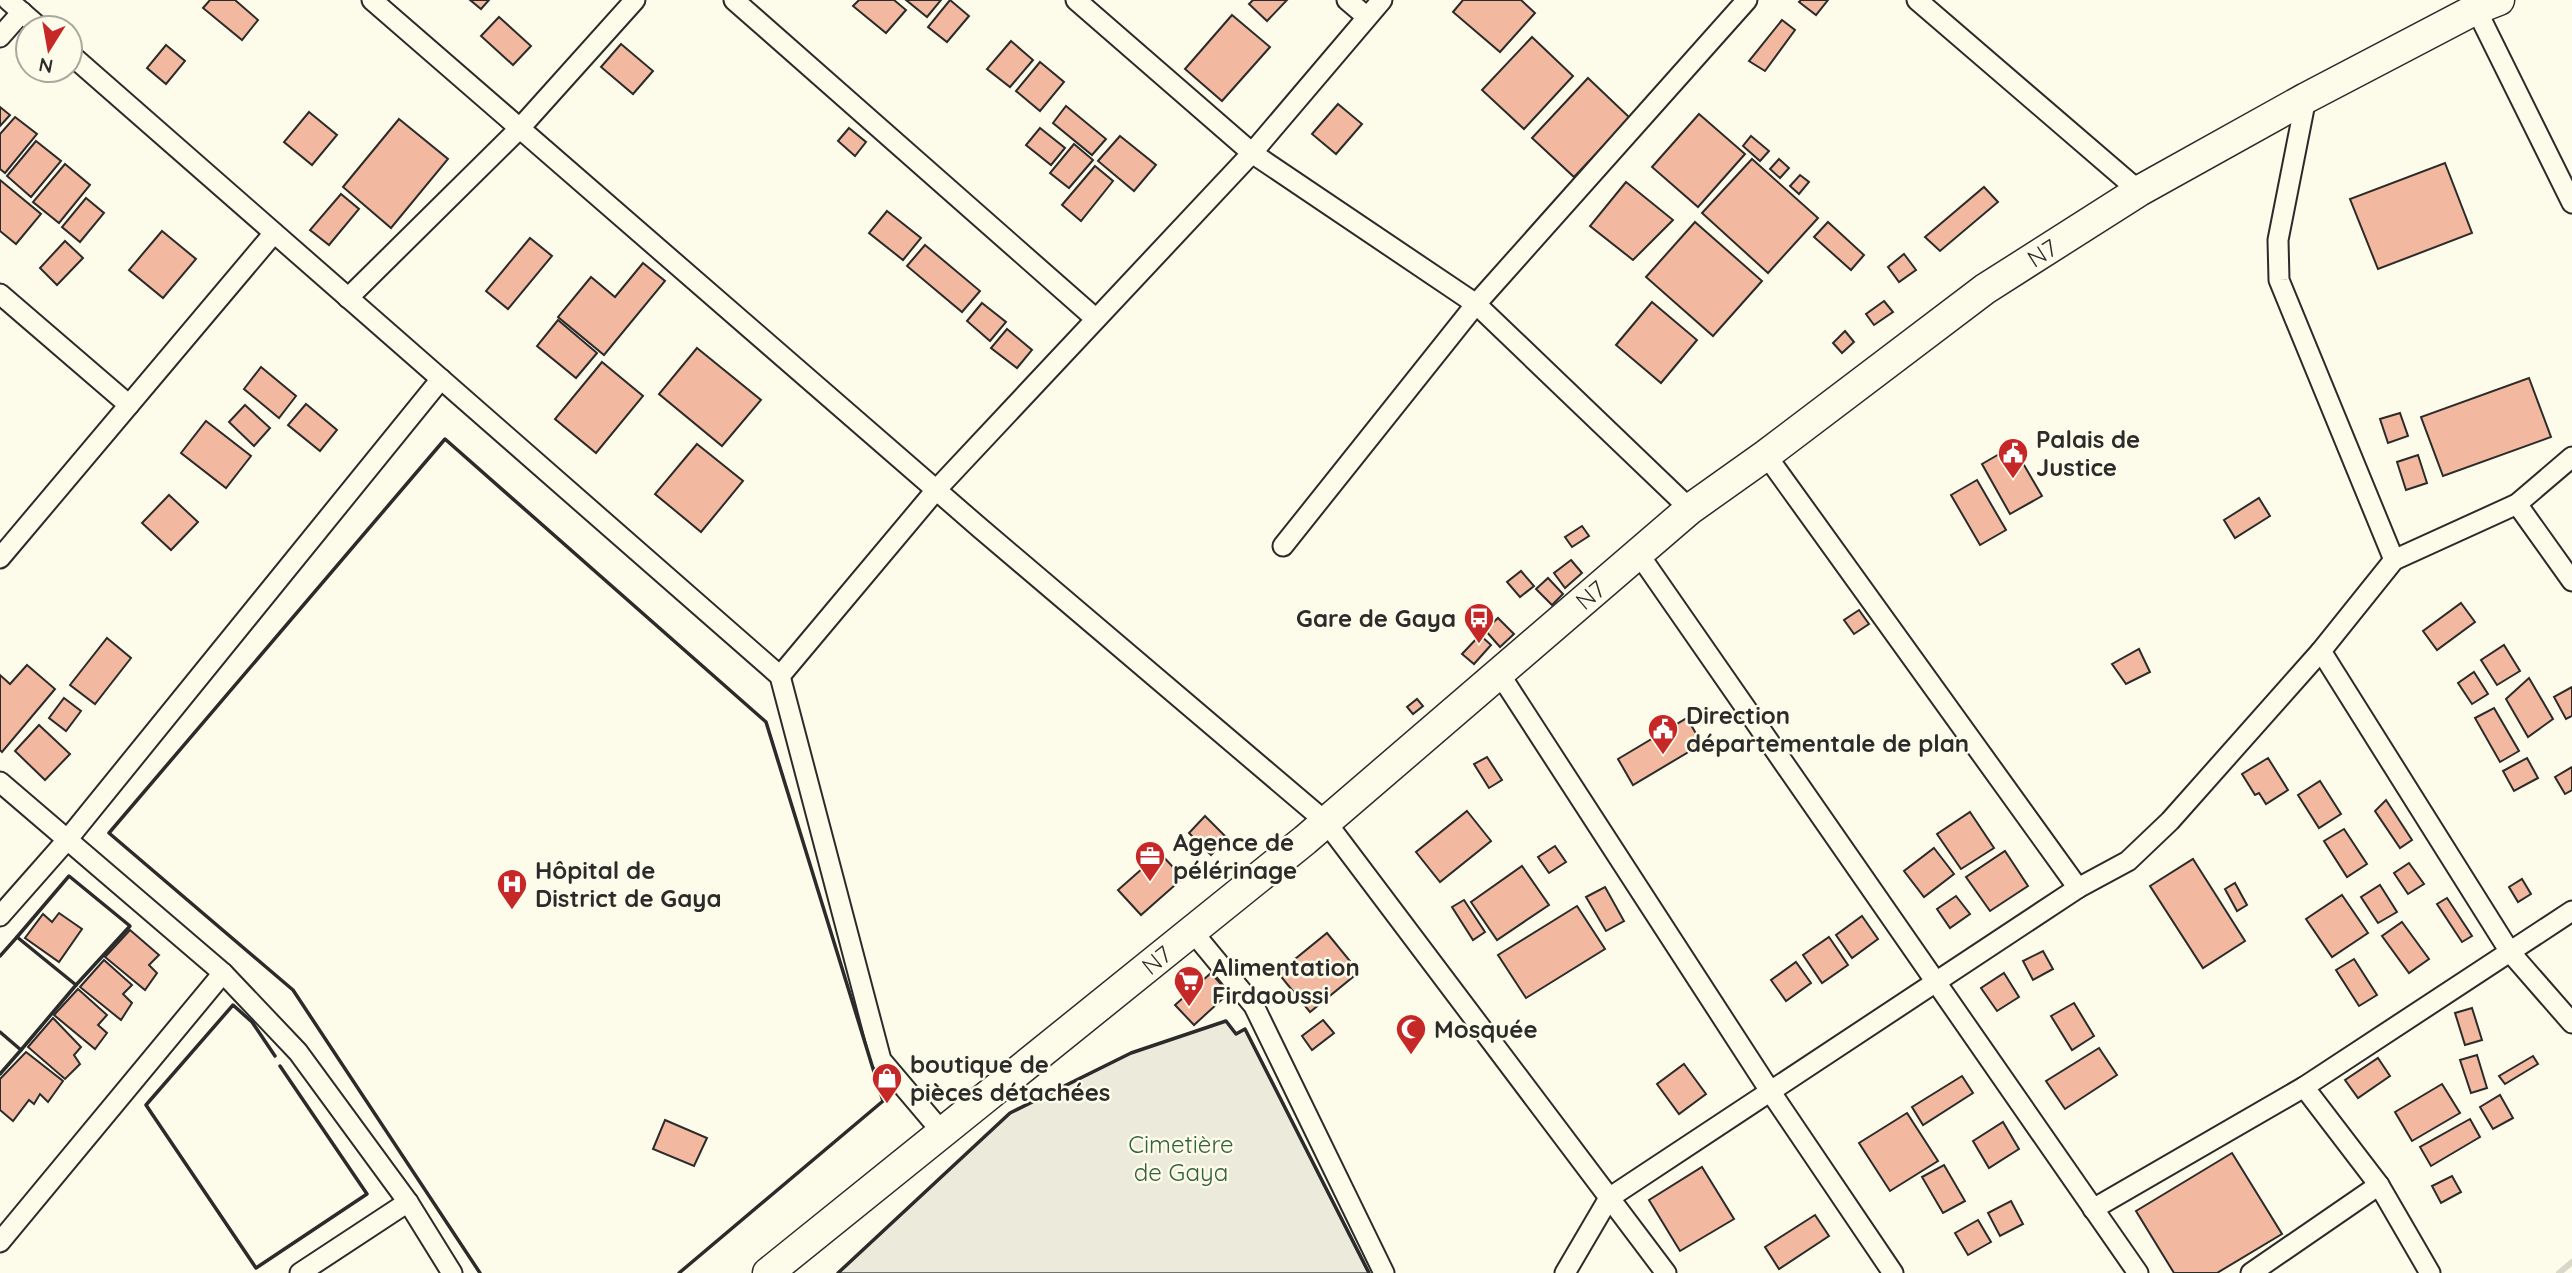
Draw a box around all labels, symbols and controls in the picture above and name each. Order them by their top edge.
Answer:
north arrow [14,14,84,84]
text: N [37,53,55,79]
street label: N7 [2021,232,2062,273]
place label: Palais de Justice [2036,424,2140,482]
public building icon: Palais de Justice [1996,436,2030,480]
street label: N7 [1569,574,1611,616]
bus stop icon: Gare de Gaya [1462,601,1496,645]
place label: Gare de Gaya [1296,603,1456,633]
place label: Direction départementale de plan [1686,700,1969,758]
public building icon: Direction départementale de plan [1646,712,1680,756]
place label: Agence de pélérinage [1173,827,1297,885]
office icon: Agence de pélérinage [1133,839,1167,883]
place label: Hôpital de District de Gaya [535,855,722,913]
hospital icon: Hôpital de District de Gaya [495,867,529,911]
street label: N7 [1135,939,1177,981]
place label: Alimentation Firdaoussi [1212,952,1360,1010]
supermarket icon: Alimentation Firdaoussi [1172,964,1206,1008]
mosque icon: Mosquée [1394,1012,1428,1056]
place label: Mosquée [1434,1014,1538,1044]
place label: boutique de pièces détachées [910,1049,1110,1107]
shop icon: boutique de pièces détachées [870,1061,904,1105]
park label: Cimetière de Gaya [1128,1129,1234,1187]

